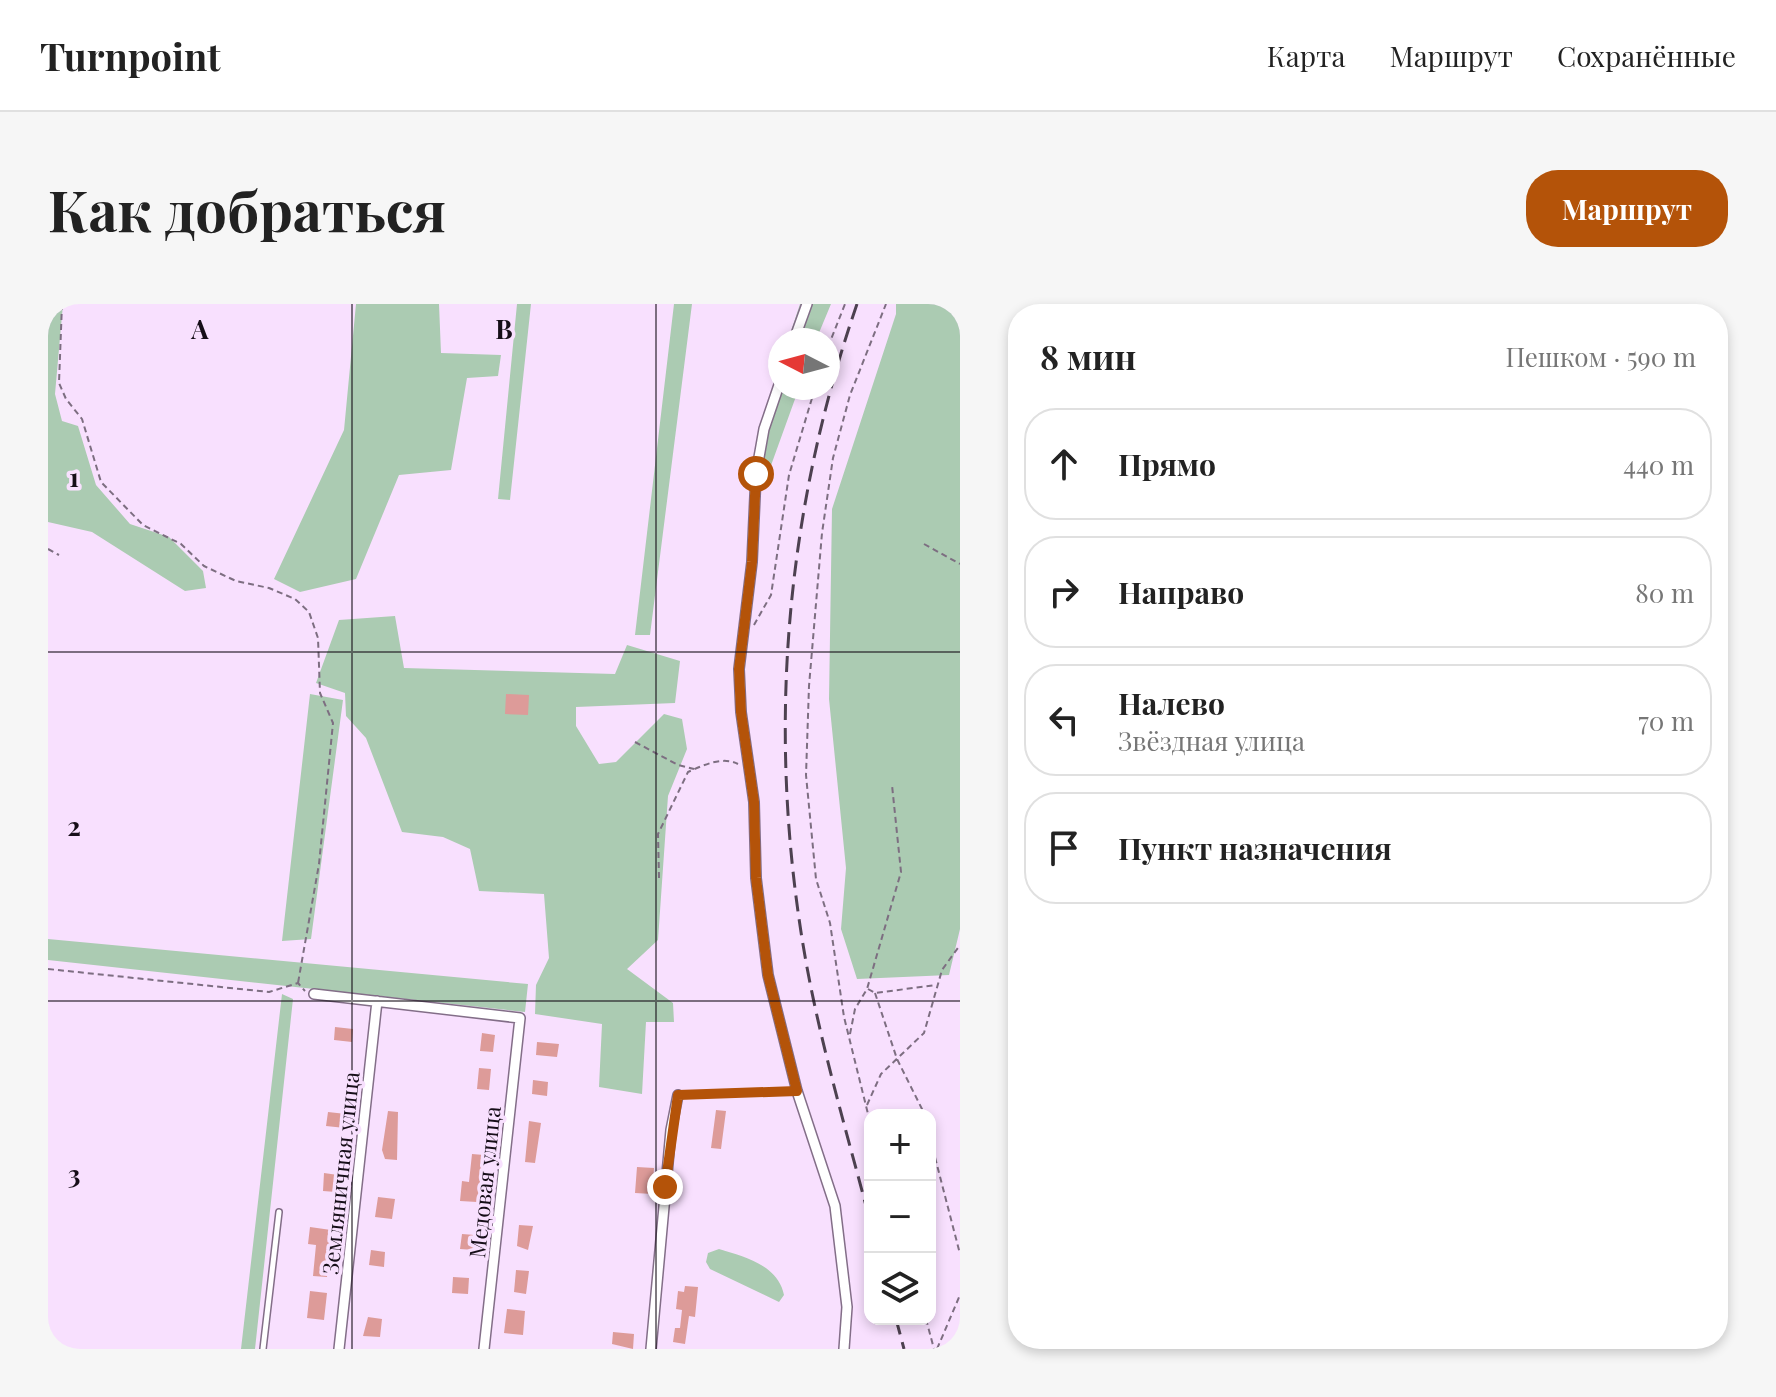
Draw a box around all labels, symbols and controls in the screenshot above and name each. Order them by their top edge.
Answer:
text: Turnpoint [40,30,221,81]
text: Карта [1267,37,1345,74]
text: Маршрут [1389,37,1513,74]
text: Сохранённые [1557,37,1736,74]
button: Маршрут [1526,170,1728,247]
text: Как добраться [48,171,446,246]
text: A [190,311,209,346]
text: B [495,311,513,346]
north arrow [768,328,840,400]
text: 8 мин [1040,333,1136,379]
text: Пешком · 590 m [1505,339,1696,374]
icon: ahead [1042,442,1086,486]
text: Прямо [1118,444,1216,484]
text: 440 m [1623,447,1694,482]
route start [738,456,774,492]
text: 1 [69,459,79,494]
icon: right [1042,570,1086,614]
text: Направо [1118,572,1244,612]
text: 80 m [1635,575,1694,610]
text: Налево [1118,683,1225,723]
icon: left [1042,698,1086,742]
text: 70 m [1638,703,1694,738]
text: Звёздная улица [1118,723,1305,758]
text: 2 [67,808,81,843]
icon: arrive [1042,826,1086,870]
text: Пункт назначения [1118,828,1392,868]
street label: Земляничная улица [314,1070,366,1276]
street label: Медовая улица [461,1105,507,1259]
map controls [864,1109,936,1325]
button: + [864,1109,936,1181]
text: 3 [68,1156,80,1191]
route end [647,1169,683,1205]
button: − [864,1181,936,1253]
button: layers [864,1253,936,1325]

